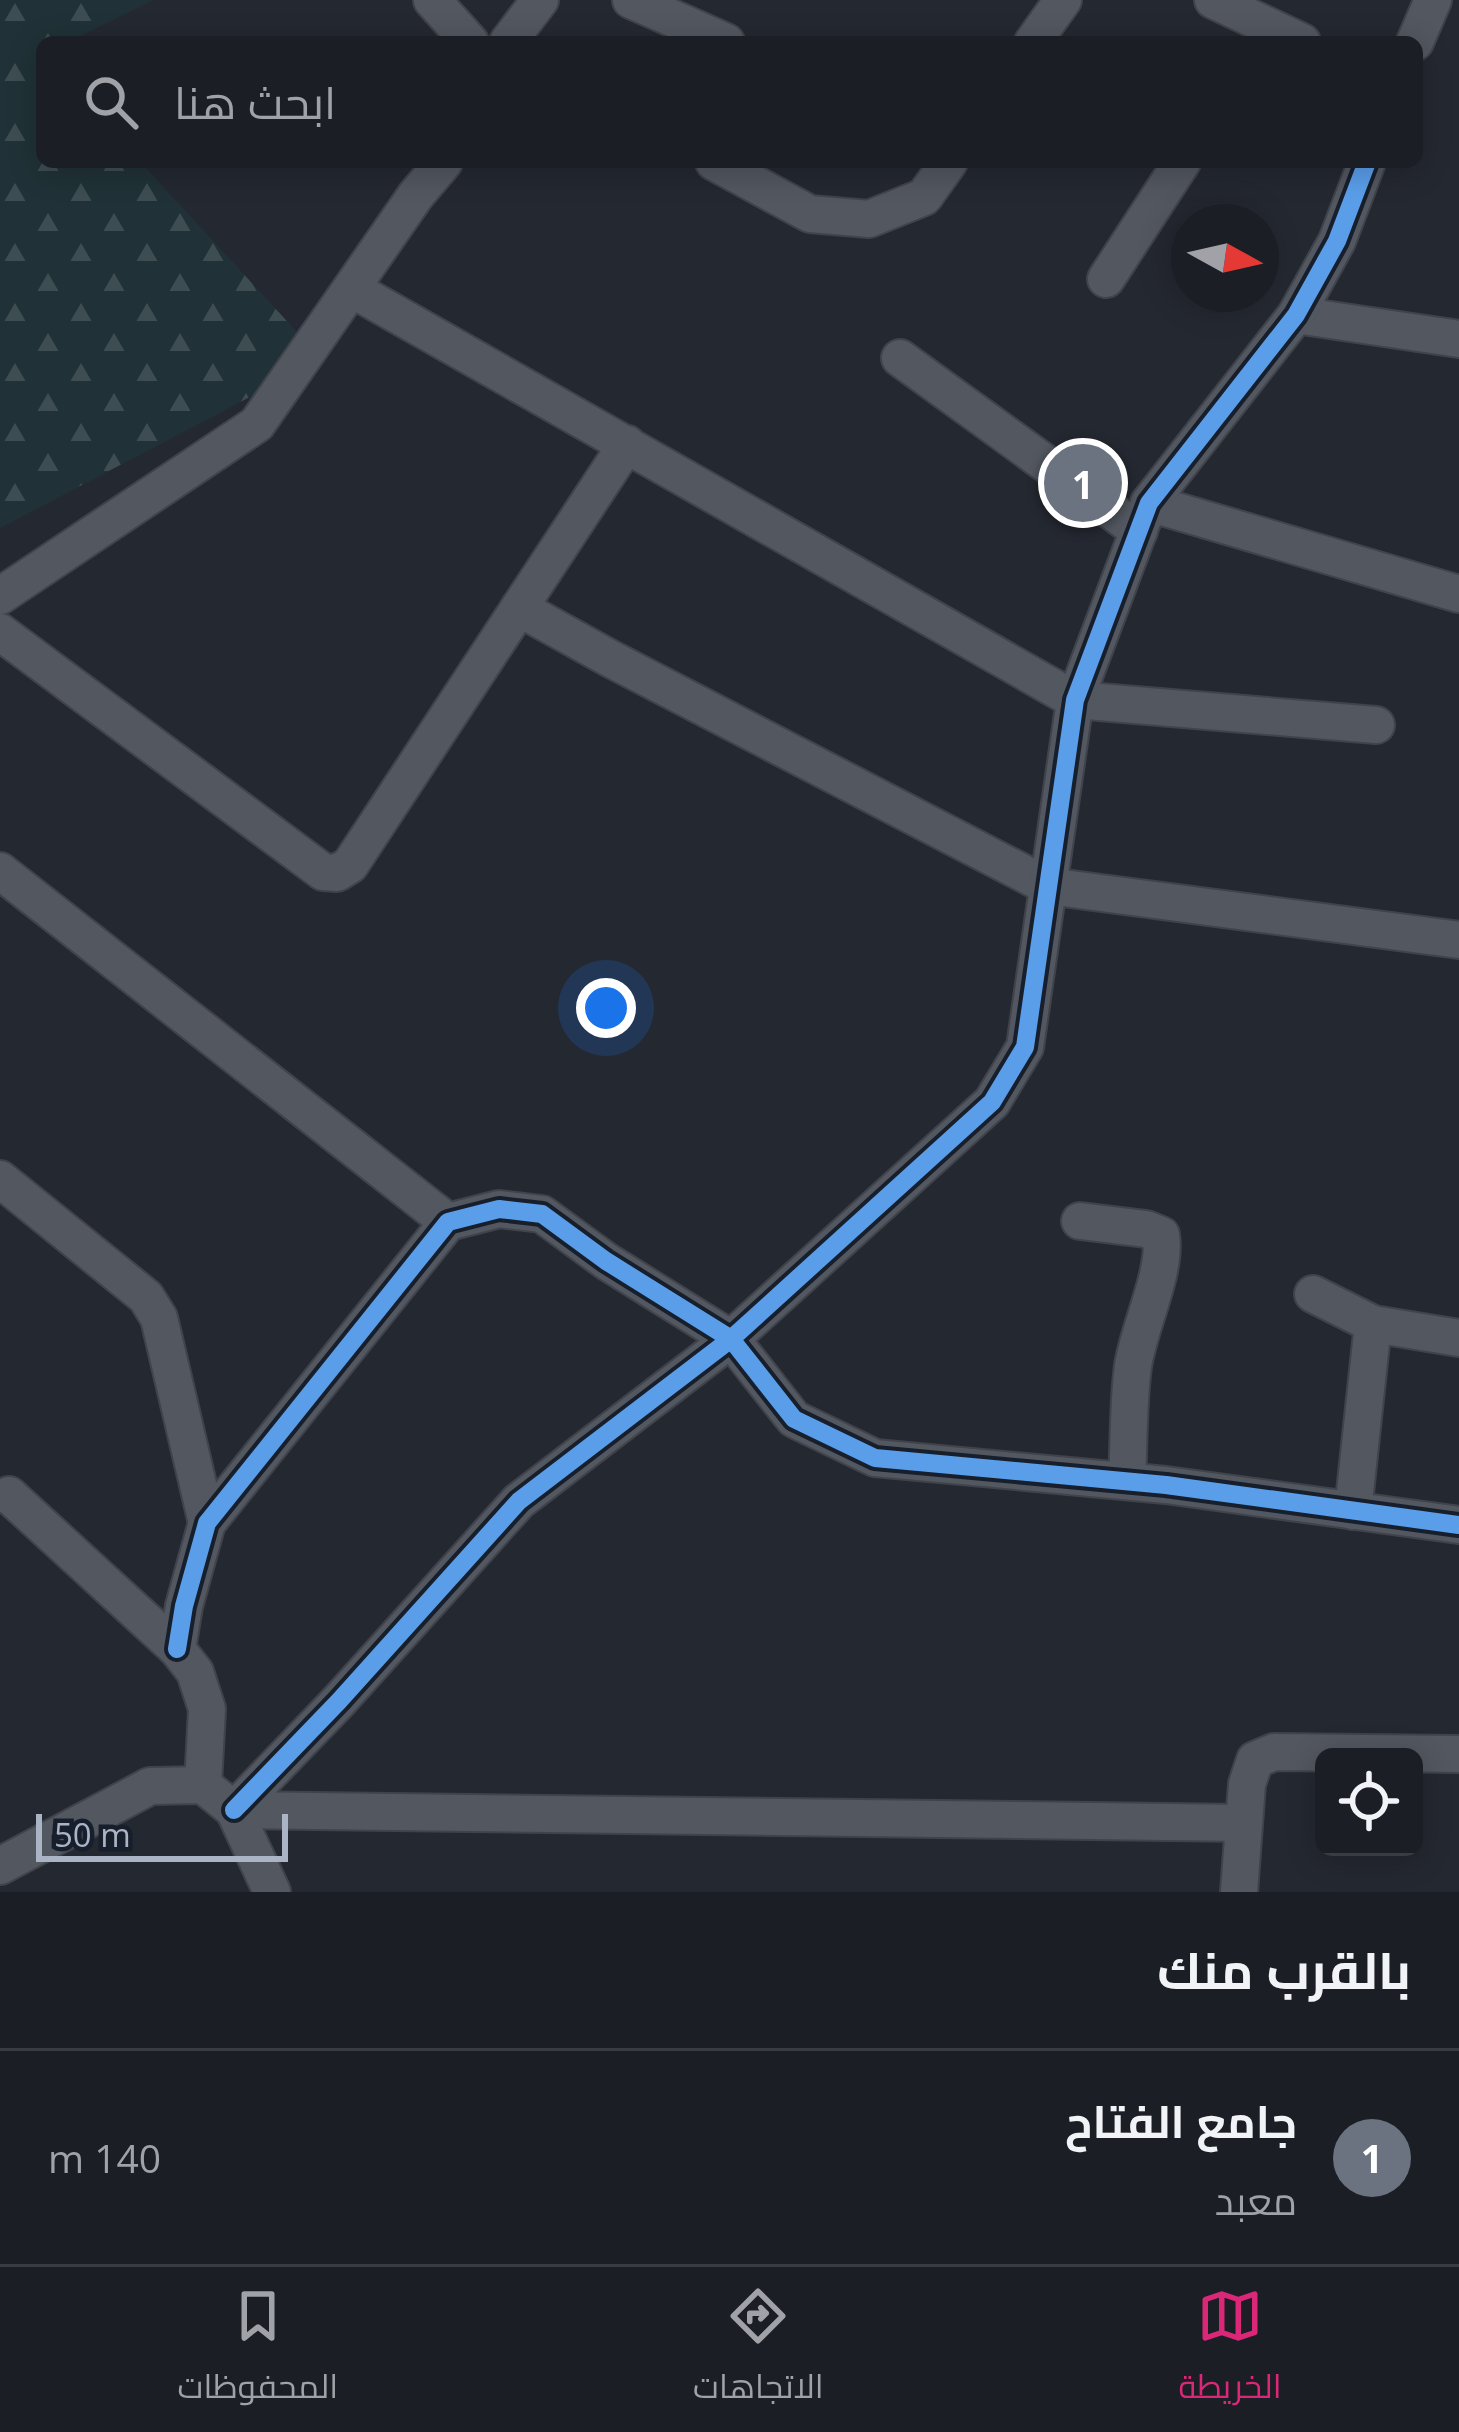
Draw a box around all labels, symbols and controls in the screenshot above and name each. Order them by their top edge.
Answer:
search box [36,36,1423,168]
icon: search [78,69,144,135]
text: ابحث هنا [174,71,336,132]
north arrow [1171,204,1279,312]
pin: 1 [1044,438,1122,528]
your location [576,978,636,1038]
map controls [1315,1748,1423,1856]
button: locate [1315,1748,1423,1856]
scale bar [36,1808,288,1861]
text: 50 m [54,1812,131,1857]
text: بالقرب منك [1157,1934,1411,2004]
text: جامع الفتاح [1065,2090,1297,2151]
text: 140 m [48,2131,161,2184]
text: 1 [1361,2131,1383,2184]
text: معبد [1215,2173,1297,2226]
tab: المحفوظات [177,2283,338,2417]
tab: الاتجاهات [693,2283,824,2417]
tab: الخريطة [1179,2283,1282,2417]

